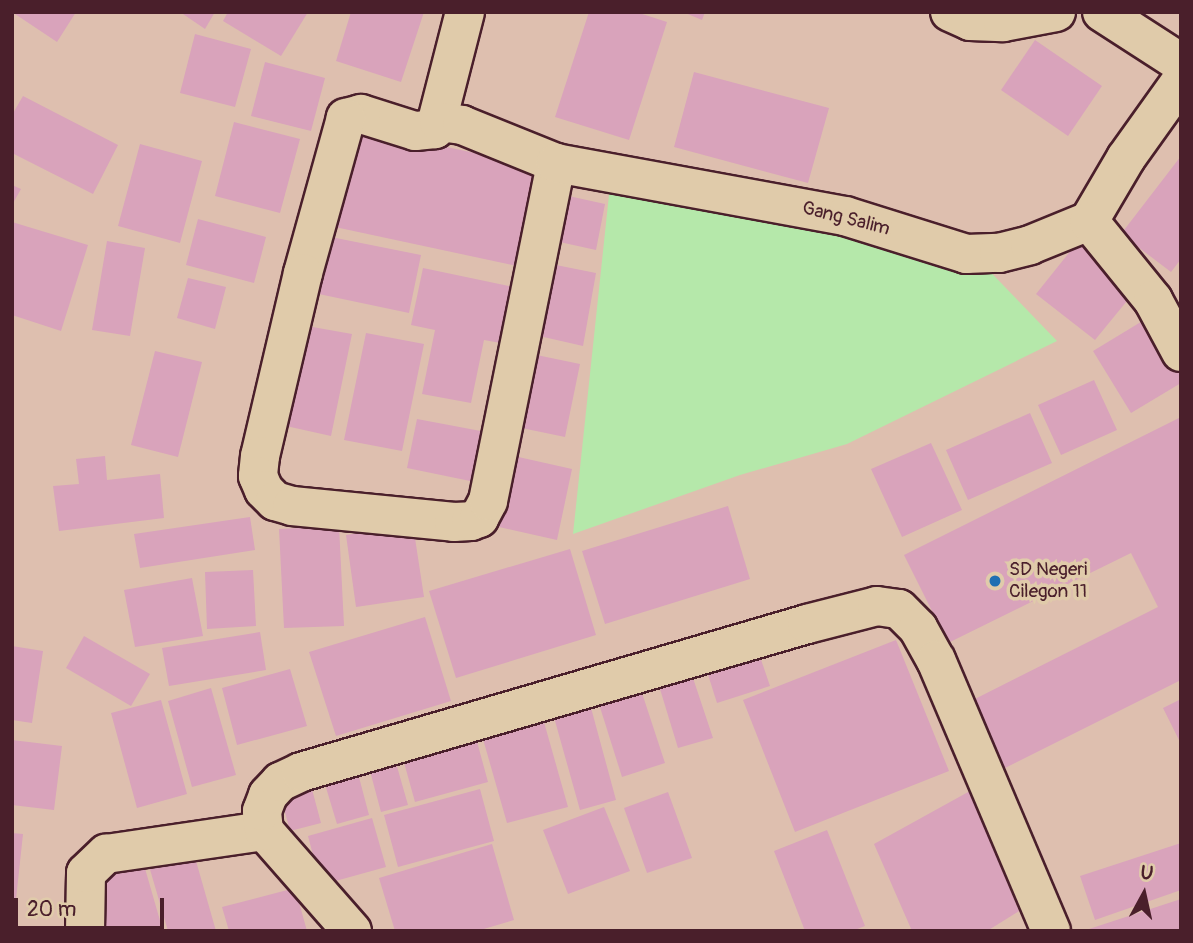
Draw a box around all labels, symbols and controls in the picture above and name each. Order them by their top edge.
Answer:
street label: Gang Salim [800,197,892,241]
place label: SD Negeri Cilegon 11 [1009,559,1087,603]
marker: SD Negeri Cilegon 11 [987,573,1003,589]
north arrow [1109,859,1179,929]
text: U [1139,860,1155,886]
scale bar [18,884,168,928]
text: 20 m [27,896,76,923]

